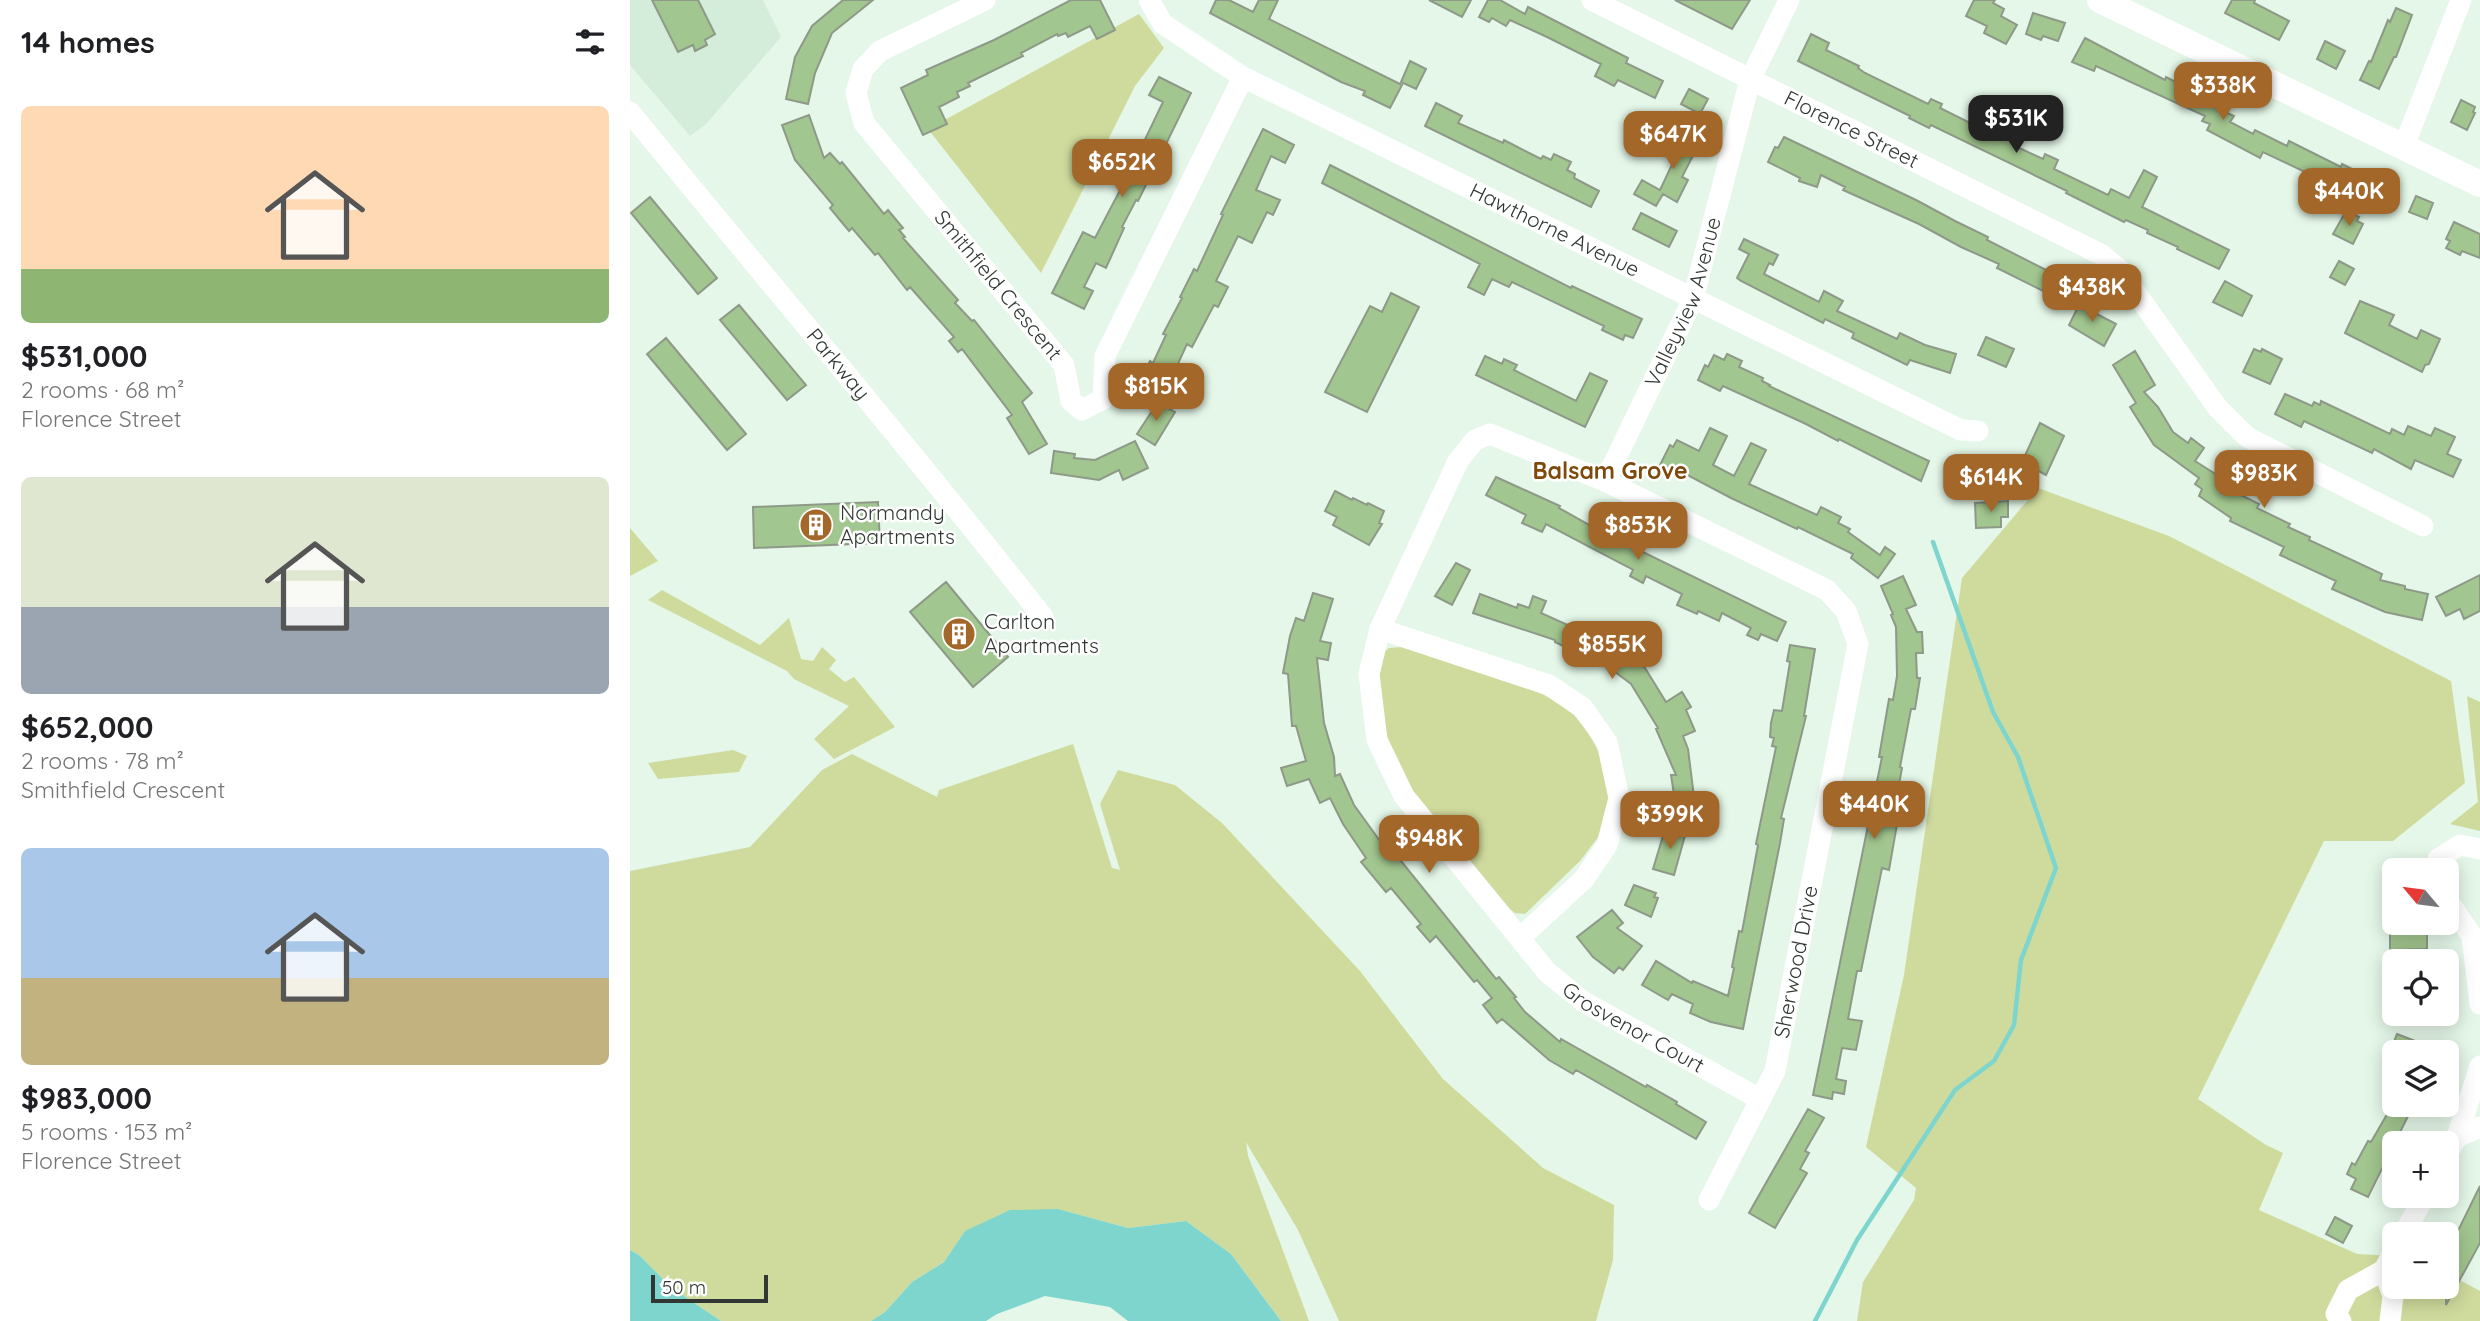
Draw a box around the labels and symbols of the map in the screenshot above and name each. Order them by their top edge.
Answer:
pin: $338K [2174,62,2272,122]
street label: Florence Street [1780,84,1923,173]
pin: $531K [1967,96,2065,155]
pin: $647K [1624,111,1722,171]
pin: $652K [1073,140,1171,199]
pin: $440K [2300,168,2398,228]
street label: Hawthorne Avenue [1466,177,1644,282]
street label: Smithfield Crescent [929,204,1068,365]
street label: Valleyview Avenue [1638,214,1726,391]
pin: $438K [2043,264,2141,324]
street label: Parkway [802,323,876,405]
pin: $815K [1107,364,1205,423]
pin: $983K [2215,450,2313,510]
pin: $614K [1942,454,2040,514]
district label: Balsam Grove [1532,456,1688,485]
place label: Normandy Apartments [840,499,955,549]
pin: $853K [1589,503,1687,562]
building icon: Normandy Apartments [797,506,835,544]
place label: Carlton Apartments [984,608,1099,658]
building icon: Carlton Apartments [940,615,978,653]
pin: $855K [1563,622,1661,681]
pin: $440K [1825,782,1923,841]
pin: $399K [1621,792,1719,851]
pin: $948K [1380,816,1478,875]
north arrow [2382,858,2459,934]
street label: Sherwood Drive [1768,883,1823,1040]
street label: Grosvenor Court [1557,976,1709,1078]
scale bar [651,1272,768,1304]

